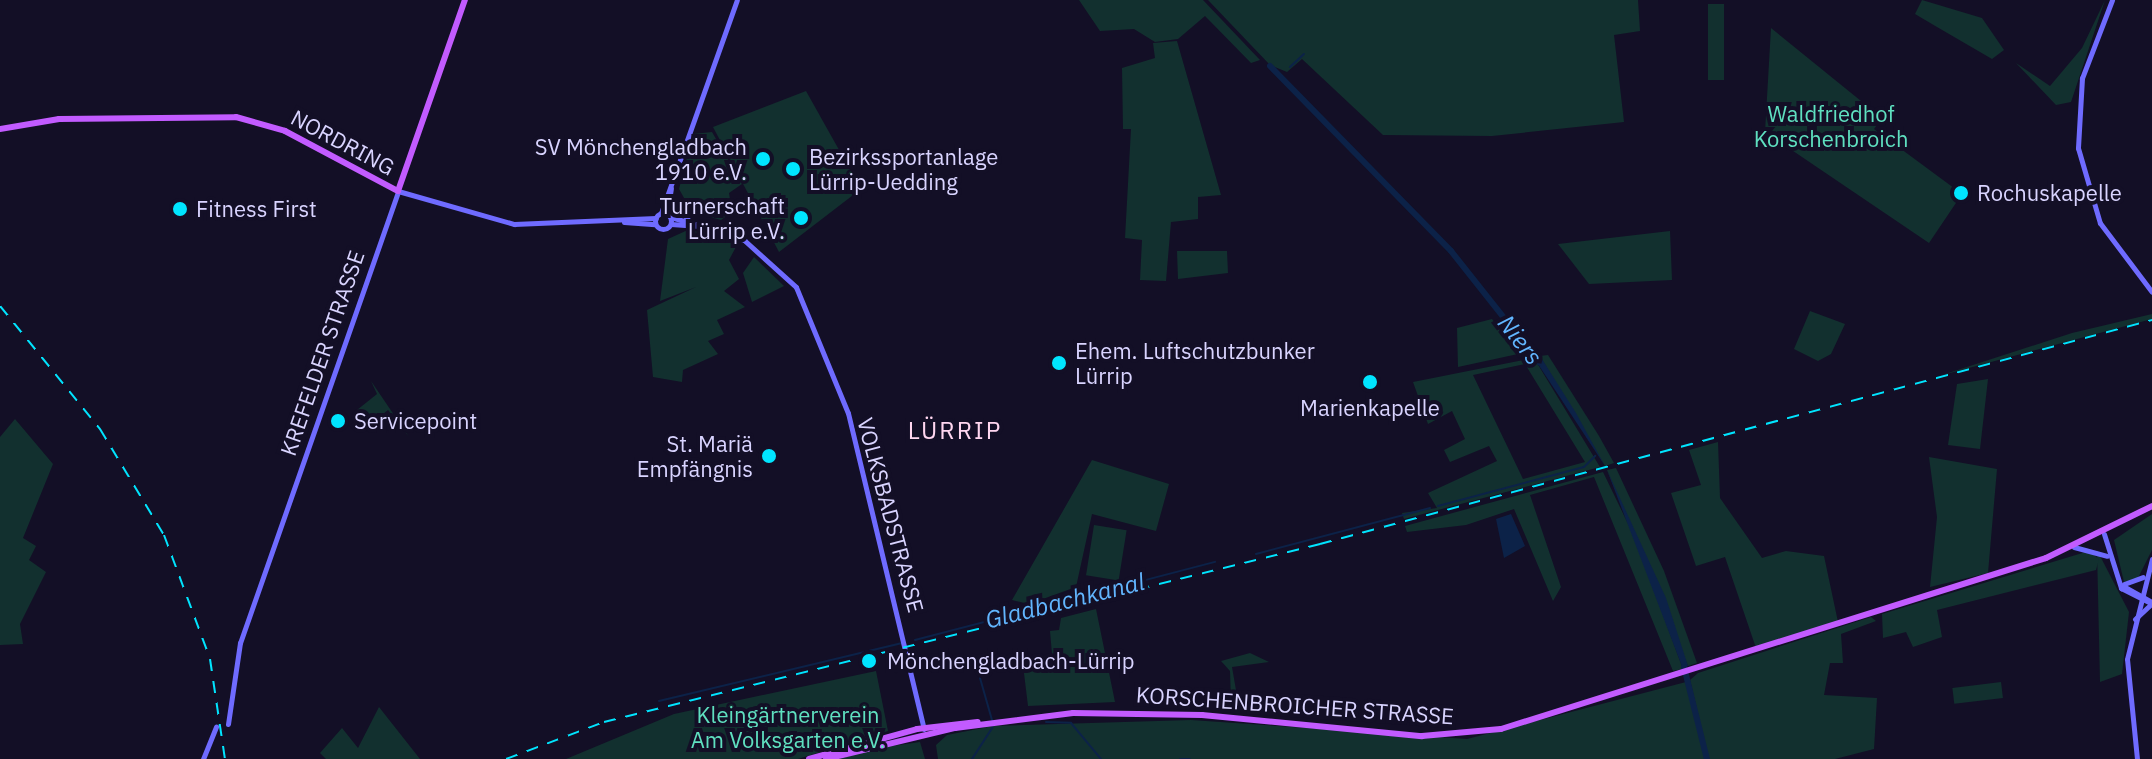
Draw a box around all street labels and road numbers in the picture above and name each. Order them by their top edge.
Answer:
street label: NORDRING [287,104,399,180]
street label: KREFELDER STRASSE [274,247,370,459]
street label: VOLKSBADSTRASSE [852,415,930,615]
street label: KORSCHENBROICHER STRASSE [1135,681,1455,729]

